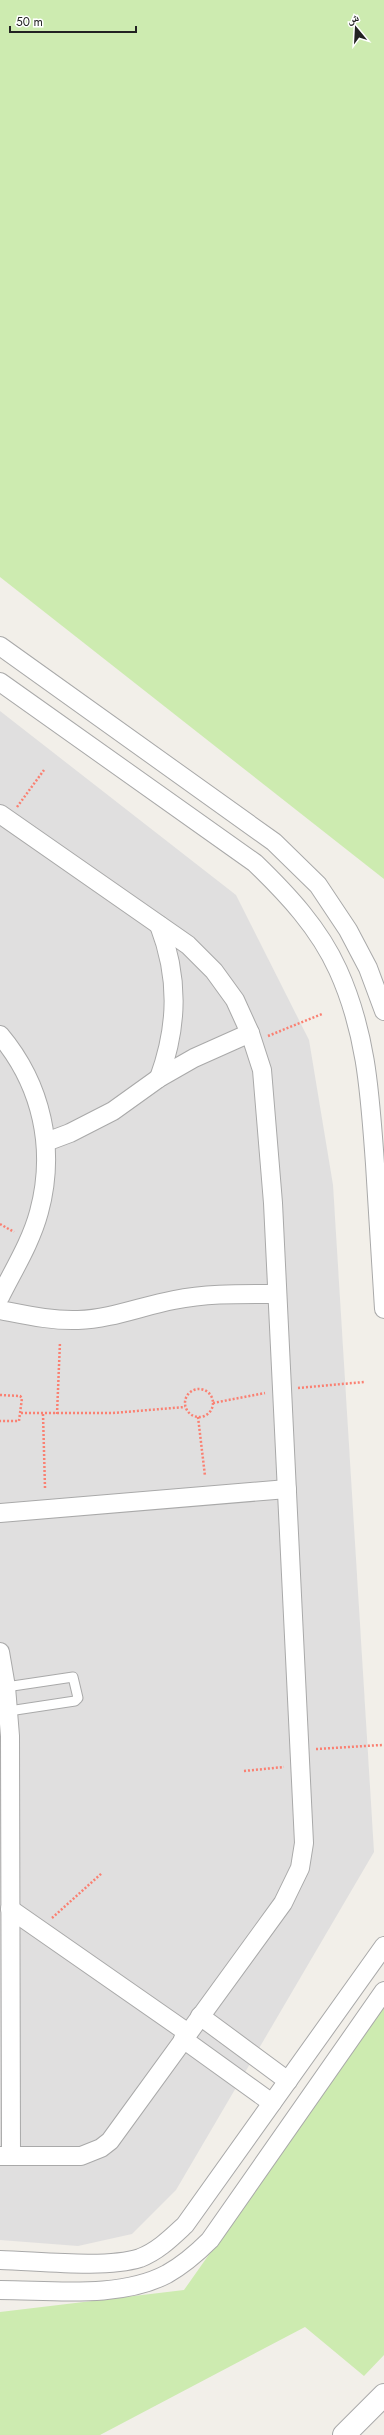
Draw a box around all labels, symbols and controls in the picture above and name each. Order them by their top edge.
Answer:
scale bar [10,8,136,34]
north arrow [336,8,376,48]
text: ش [345,9,361,28]
text: 50 m [16,13,43,31]

